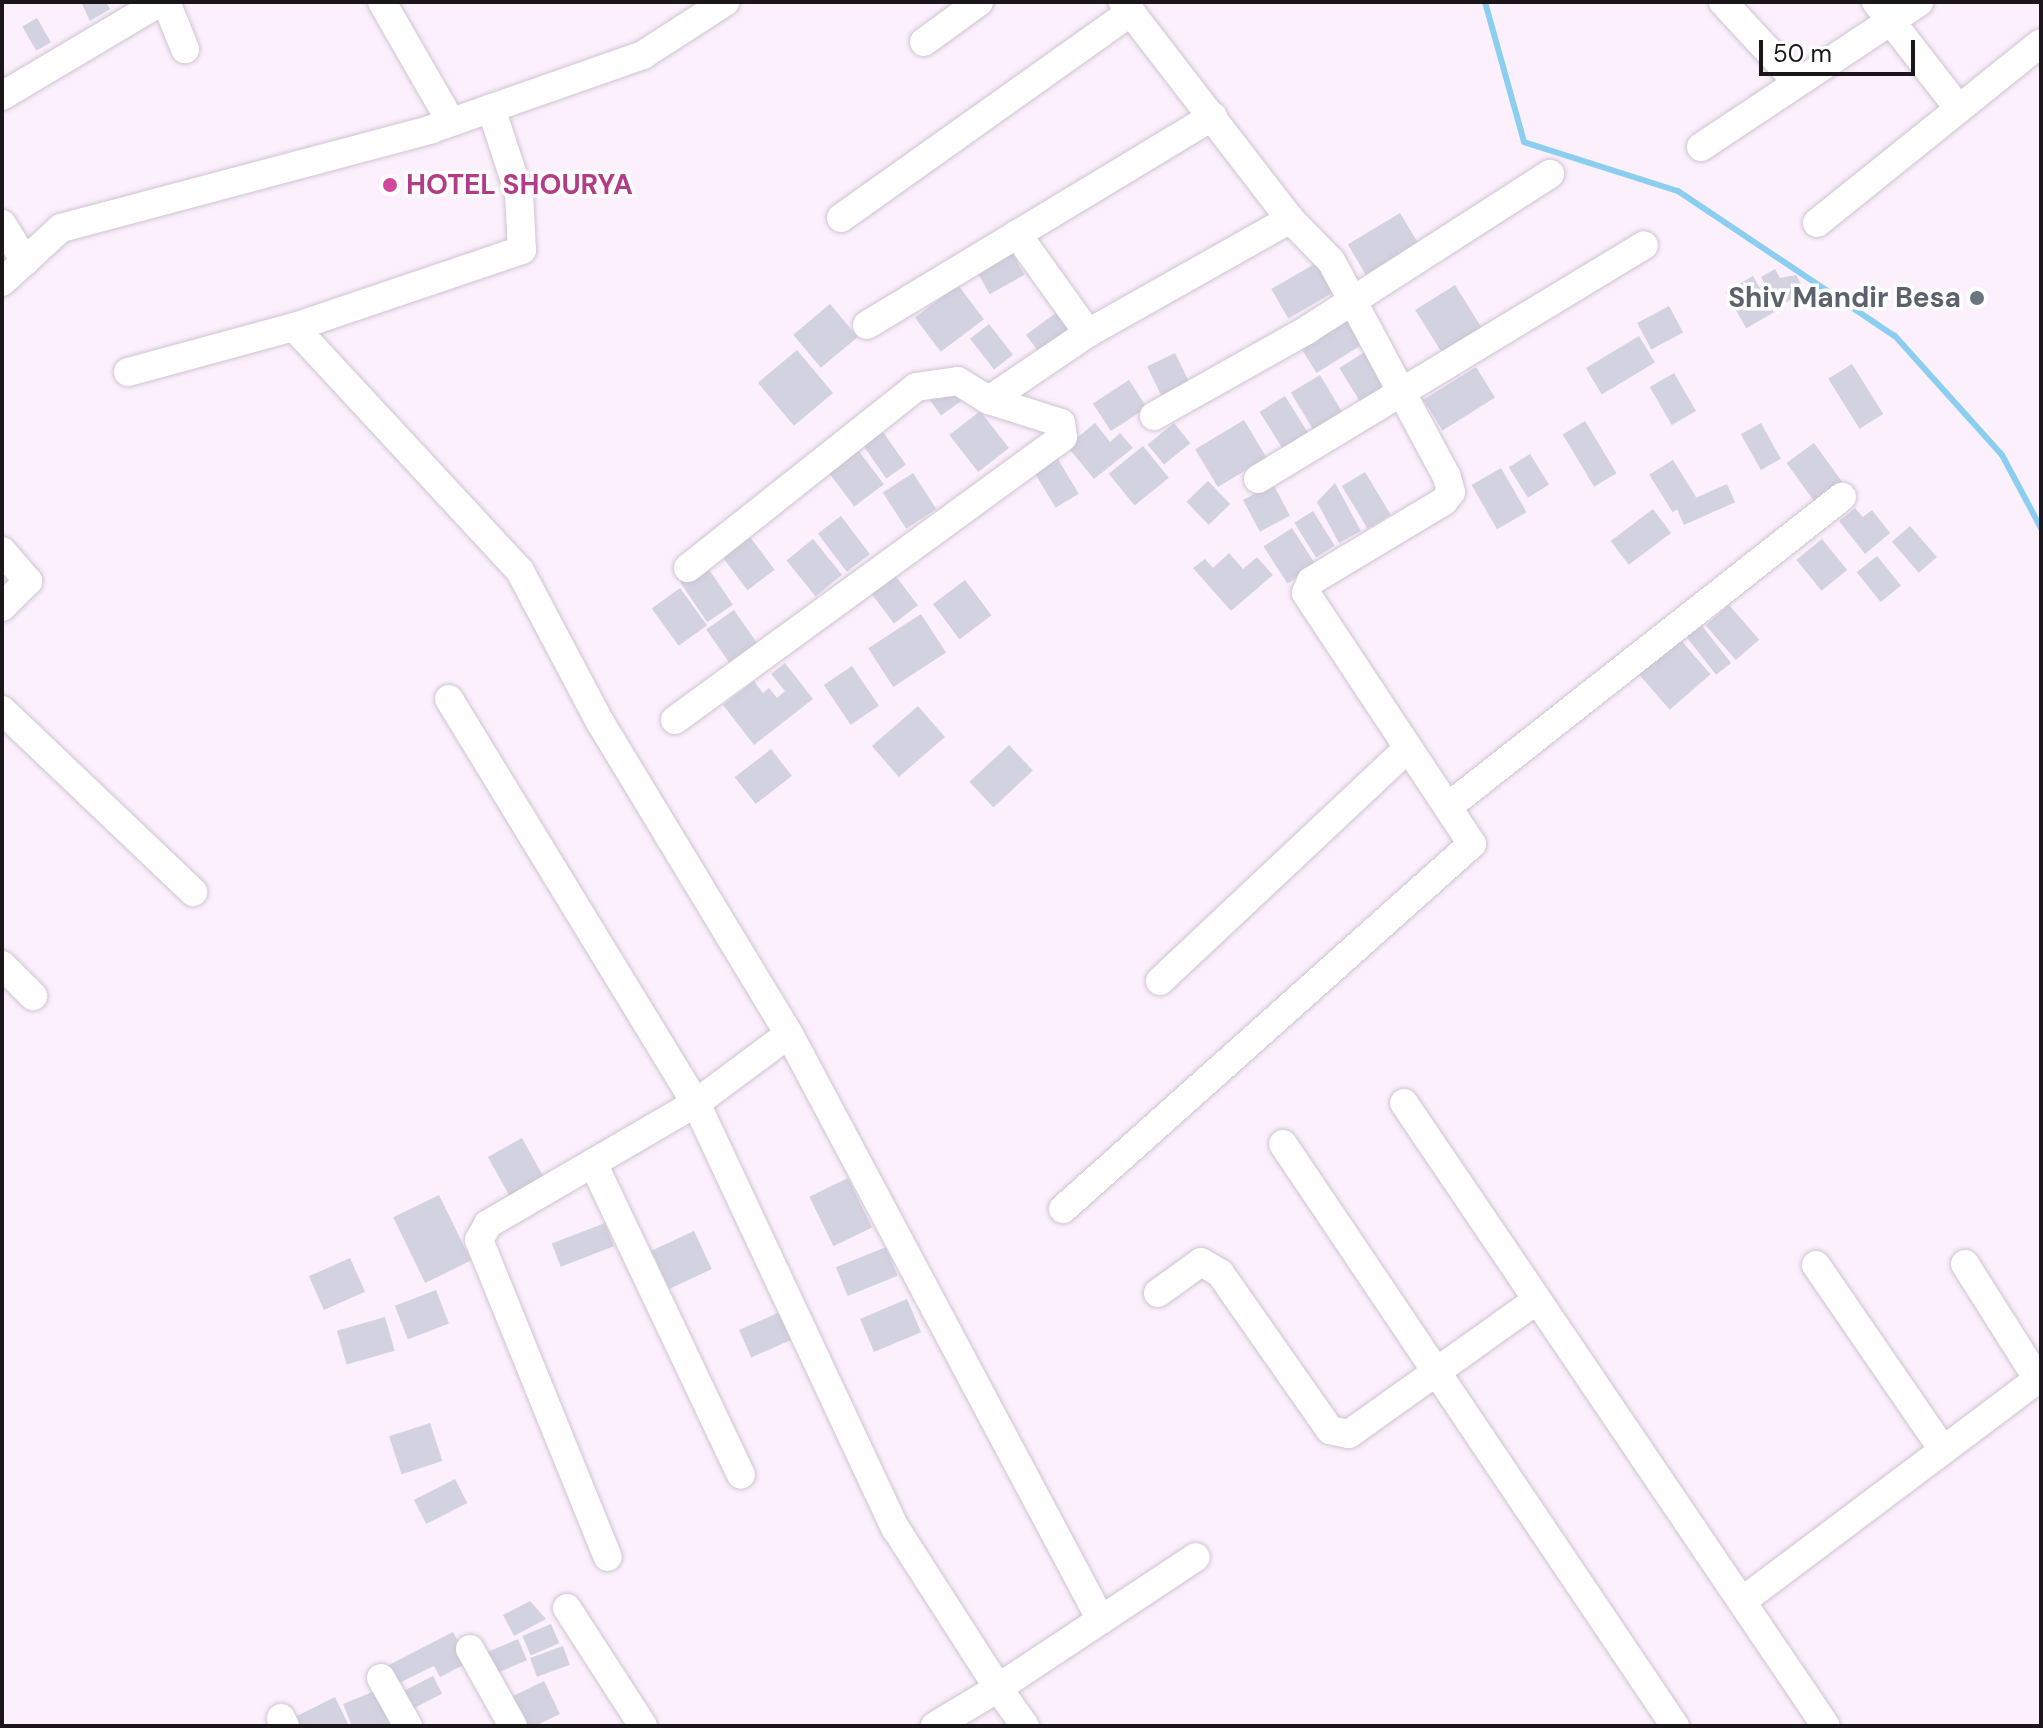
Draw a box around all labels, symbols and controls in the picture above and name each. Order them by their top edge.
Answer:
scale bar [1763,24,1919,74]
text: 50 m [1773,38,1832,69]
place label: HOTEL SHOURYA [406,168,633,202]
marker: HOTEL SHOURYA [381,176,399,194]
place label: Shiv Mandir Besa [1728,281,1961,315]
marker: Shiv Mandir Besa [1968,289,1986,307]

